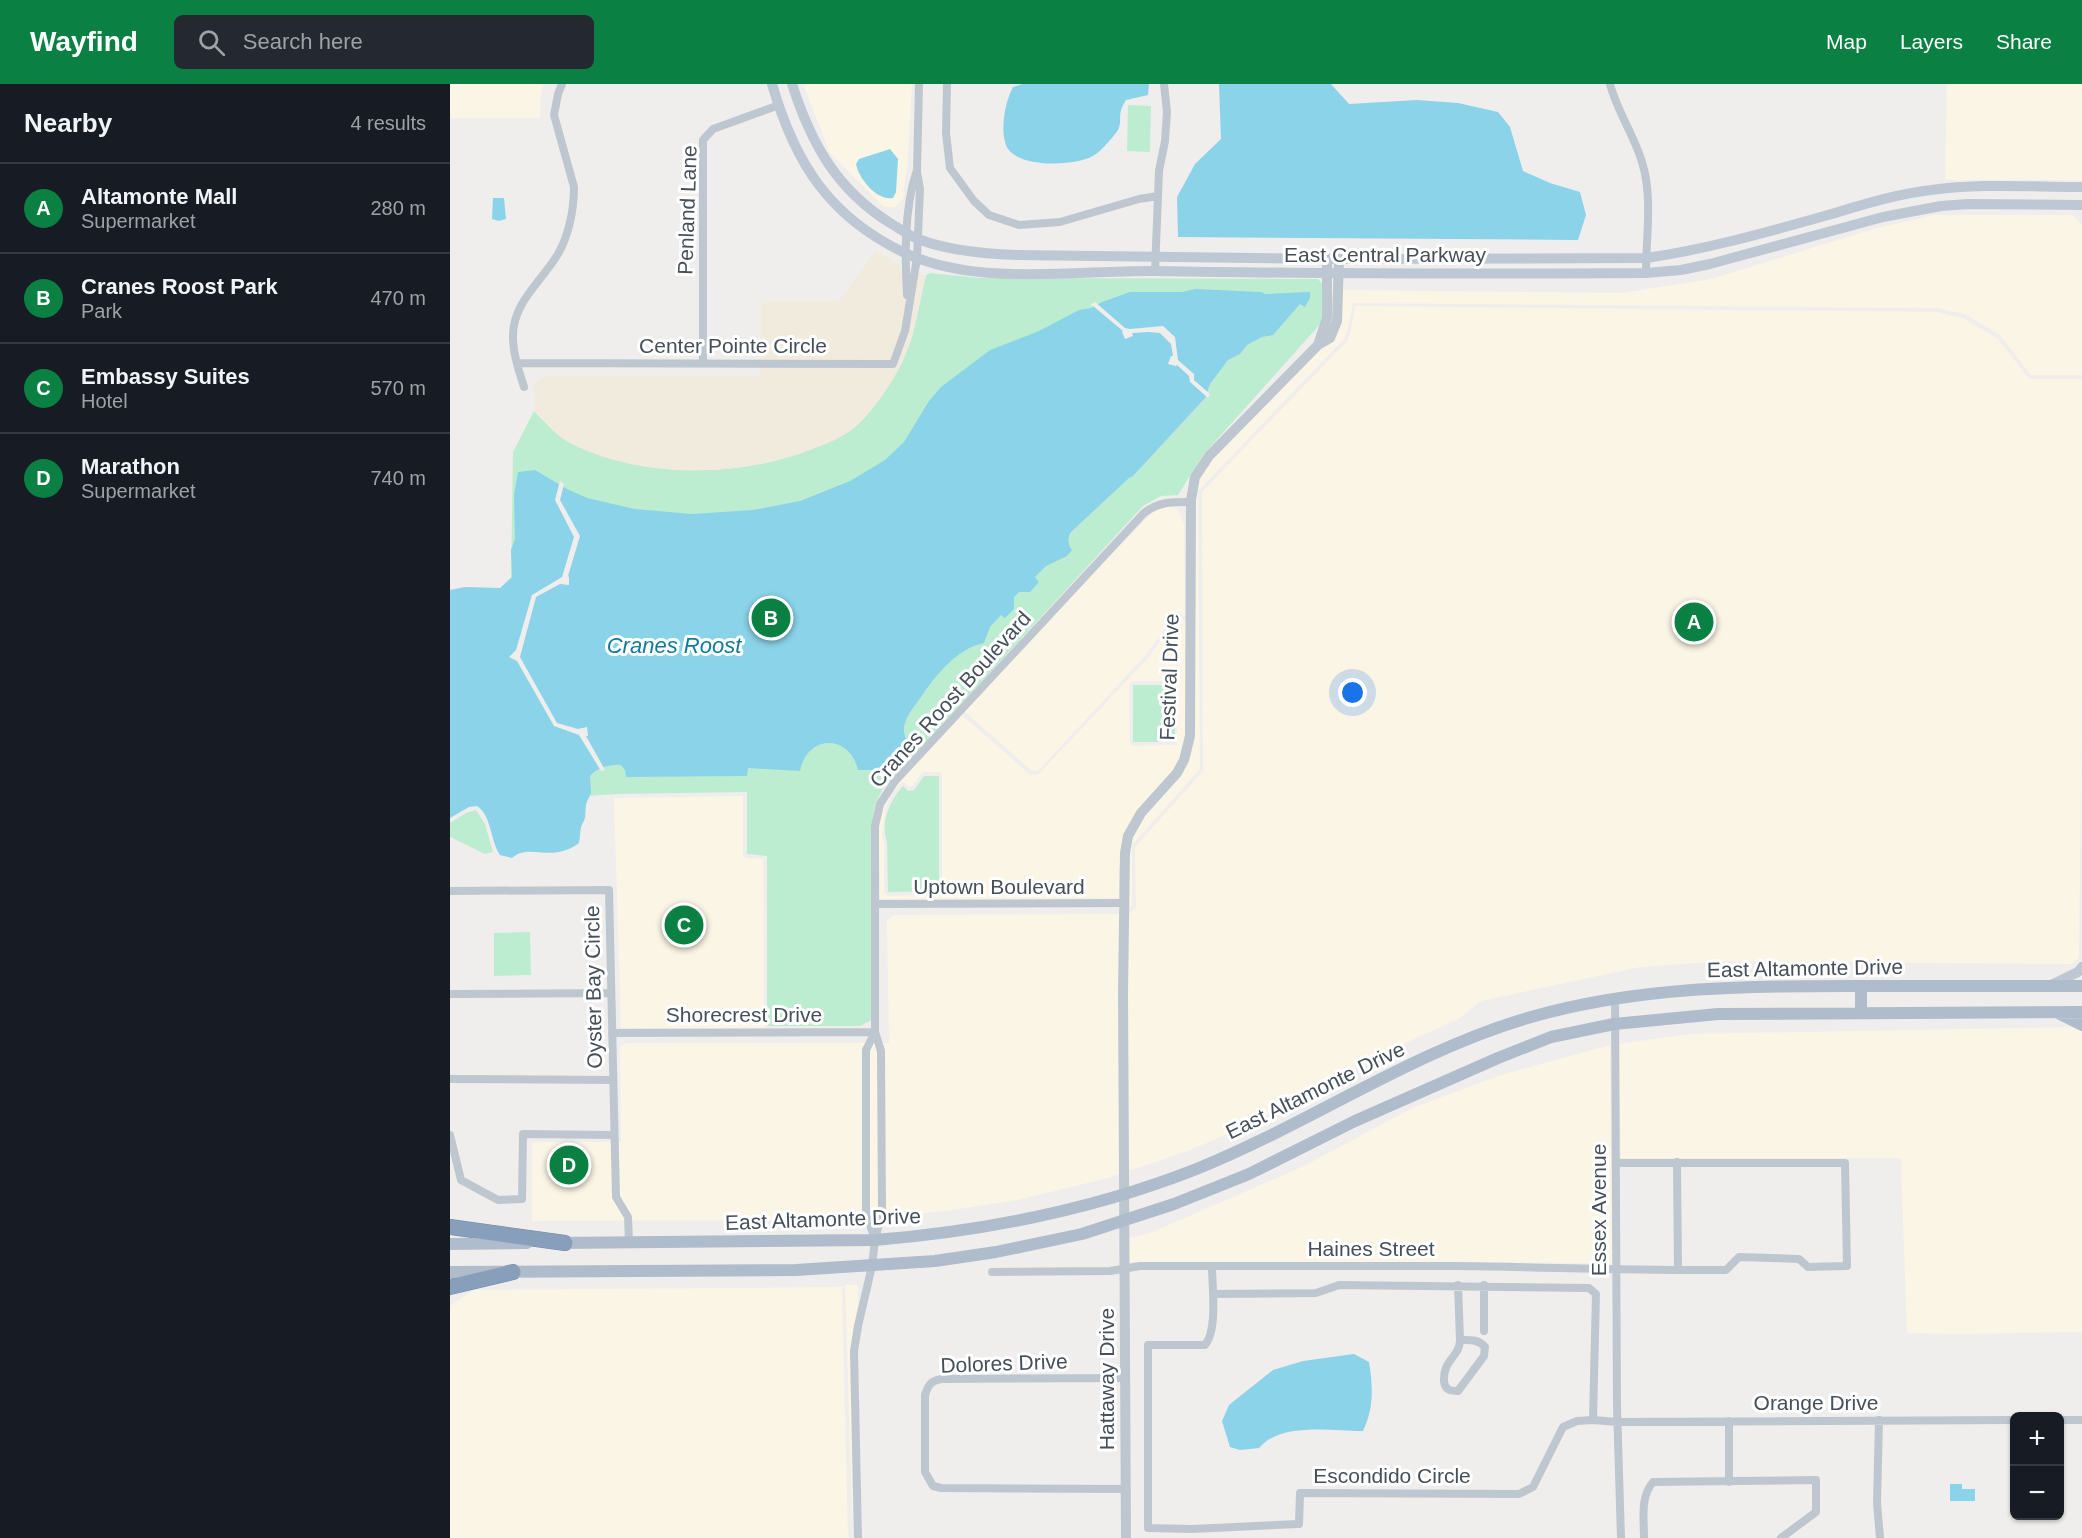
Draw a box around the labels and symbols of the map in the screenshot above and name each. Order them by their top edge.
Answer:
street label: Penland Lane [673,145,701,275]
street label: East Central Parkway [1284,243,1486,266]
street label: Center Pointe Circle [639,334,827,357]
pin: B [752,596,790,640]
pin: A [1674,600,1714,644]
street label: Cranes Roost Boulevard [865,606,1035,792]
street label: Festival Drive [1155,613,1183,741]
water label: Cranes Roost [607,633,742,658]
your location [1338,678,1367,707]
street label: Uptown Boulevard [913,875,1085,898]
pin: C [664,902,704,948]
street label: Oyster Bay Circle [580,905,606,1069]
street label: East Altamonte Drive [1707,955,1903,981]
street label: Shorecrest Drive [666,1003,822,1026]
street label: East Altamonte Drive [1222,1037,1408,1143]
pin: D [550,1142,588,1188]
street label: Essex Avenue [1587,1144,1610,1276]
street label: East Altamonte Drive [725,1204,921,1234]
street label: Haines Street [1307,1237,1435,1260]
street label: Hattaway Drive [1095,1308,1118,1450]
street label: Dolores Drive [940,1349,1068,1377]
street label: Orange Drive [1754,1391,1878,1414]
street label: Escondido Circle [1313,1464,1471,1487]

